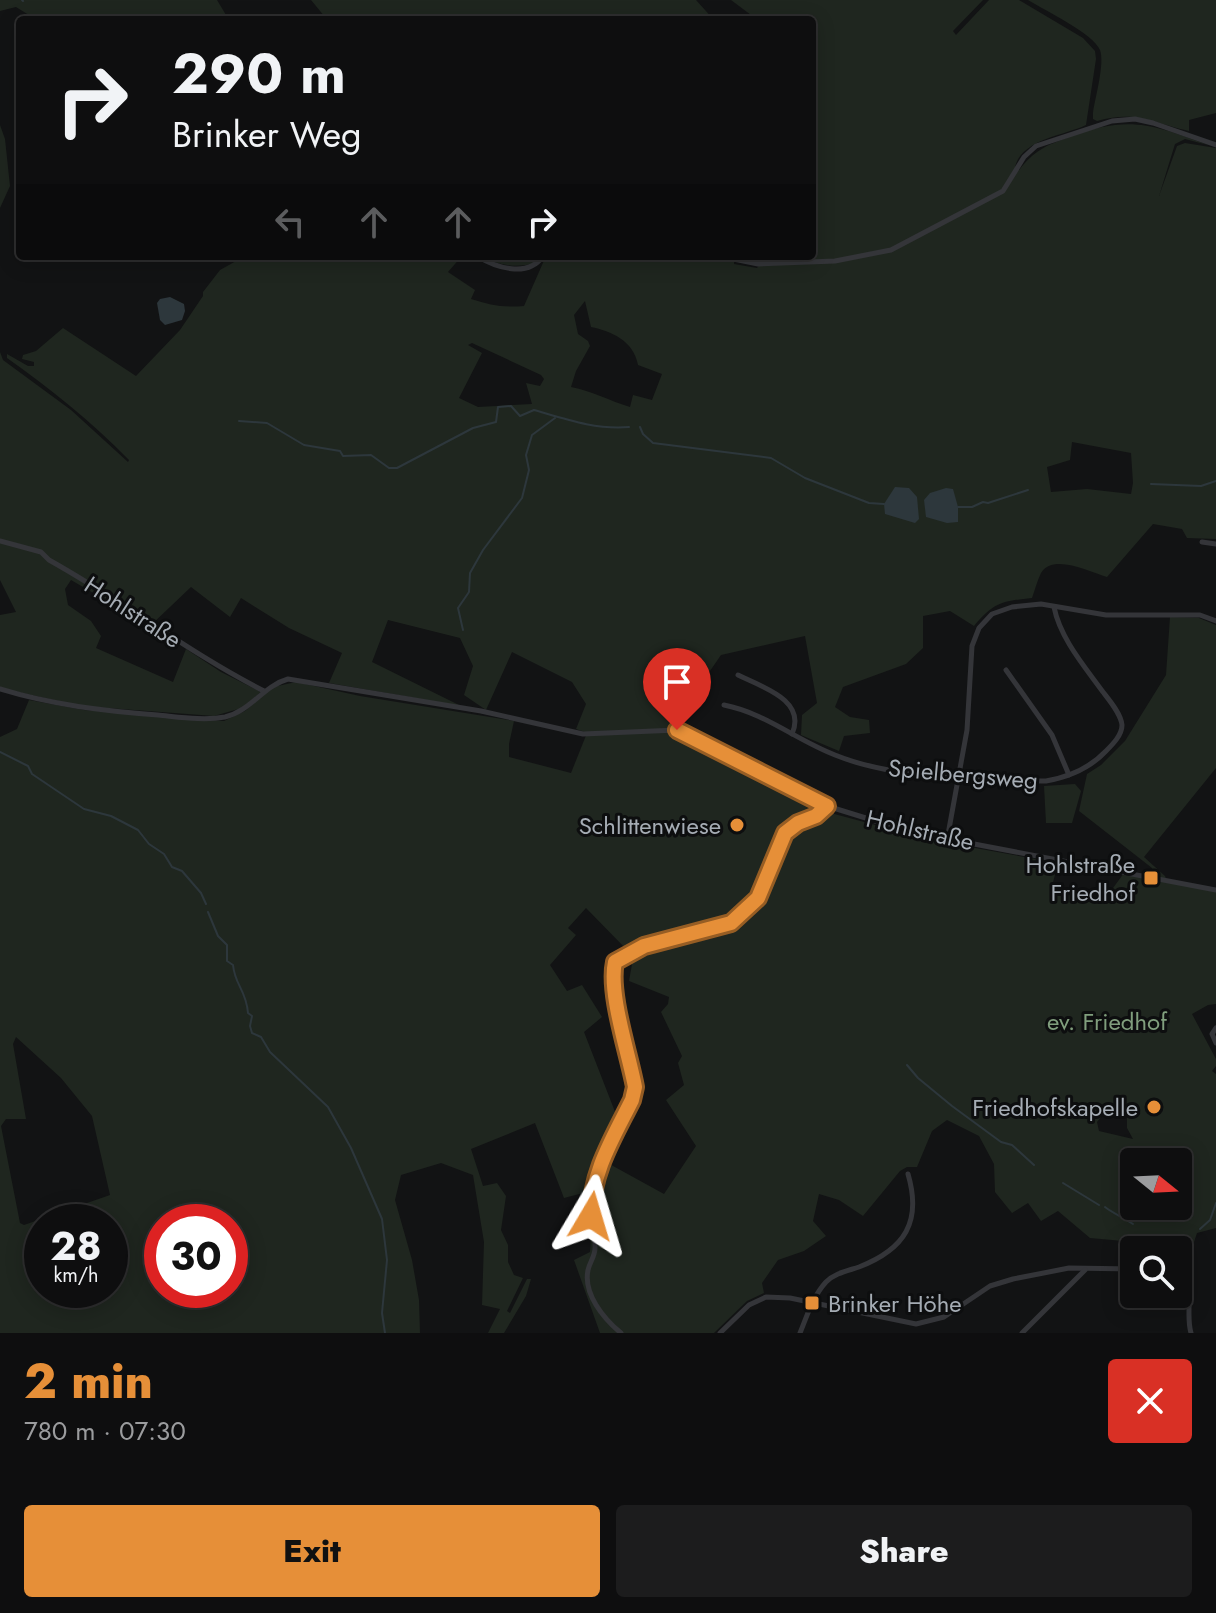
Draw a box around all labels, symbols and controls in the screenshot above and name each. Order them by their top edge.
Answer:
text: 290 m [172,33,346,114]
icon: right [40,48,144,152]
text: Brinker Weg [172,108,362,160]
icon: left [268,200,312,244]
icon: ahead [352,200,396,244]
icon: ahead [436,200,480,244]
icon: right [520,200,564,244]
street label: Hohlstraße [78,568,188,656]
pin [643,648,711,730]
icon: arrive [655,660,699,704]
street label: Spielbergsweg [887,750,1039,798]
street label: Hohlstraße [863,801,977,859]
place label: Schlittenwiese [579,808,721,843]
marker: Schlittenwiese [728,816,746,834]
place label: Hohlstraße Friedhof [1025,847,1136,910]
marker: Hohlstraße Friedhof [1142,869,1160,887]
park label: ev. Friedhof [1047,1004,1168,1039]
place label: Friedhofskapelle [972,1090,1138,1125]
marker: Friedhofskapelle [1145,1098,1163,1116]
north arrow [1120,1148,1192,1220]
map controls [1120,1148,1192,1308]
position arrow [549,1174,633,1258]
speed limit sign: 30 [144,1204,248,1308]
text: 28 [50,1217,102,1275]
button: search [1120,1236,1192,1308]
text: km/h [53,1261,99,1290]
place label: Brinker Höhe [828,1286,962,1321]
marker: Brinker Höhe [803,1294,821,1312]
text: 2 min [24,1347,153,1416]
button: close [1108,1359,1192,1443]
text: 780 m · 07:30 [24,1412,186,1450]
button: Exit [24,1505,600,1597]
button: Share [616,1505,1192,1597]

